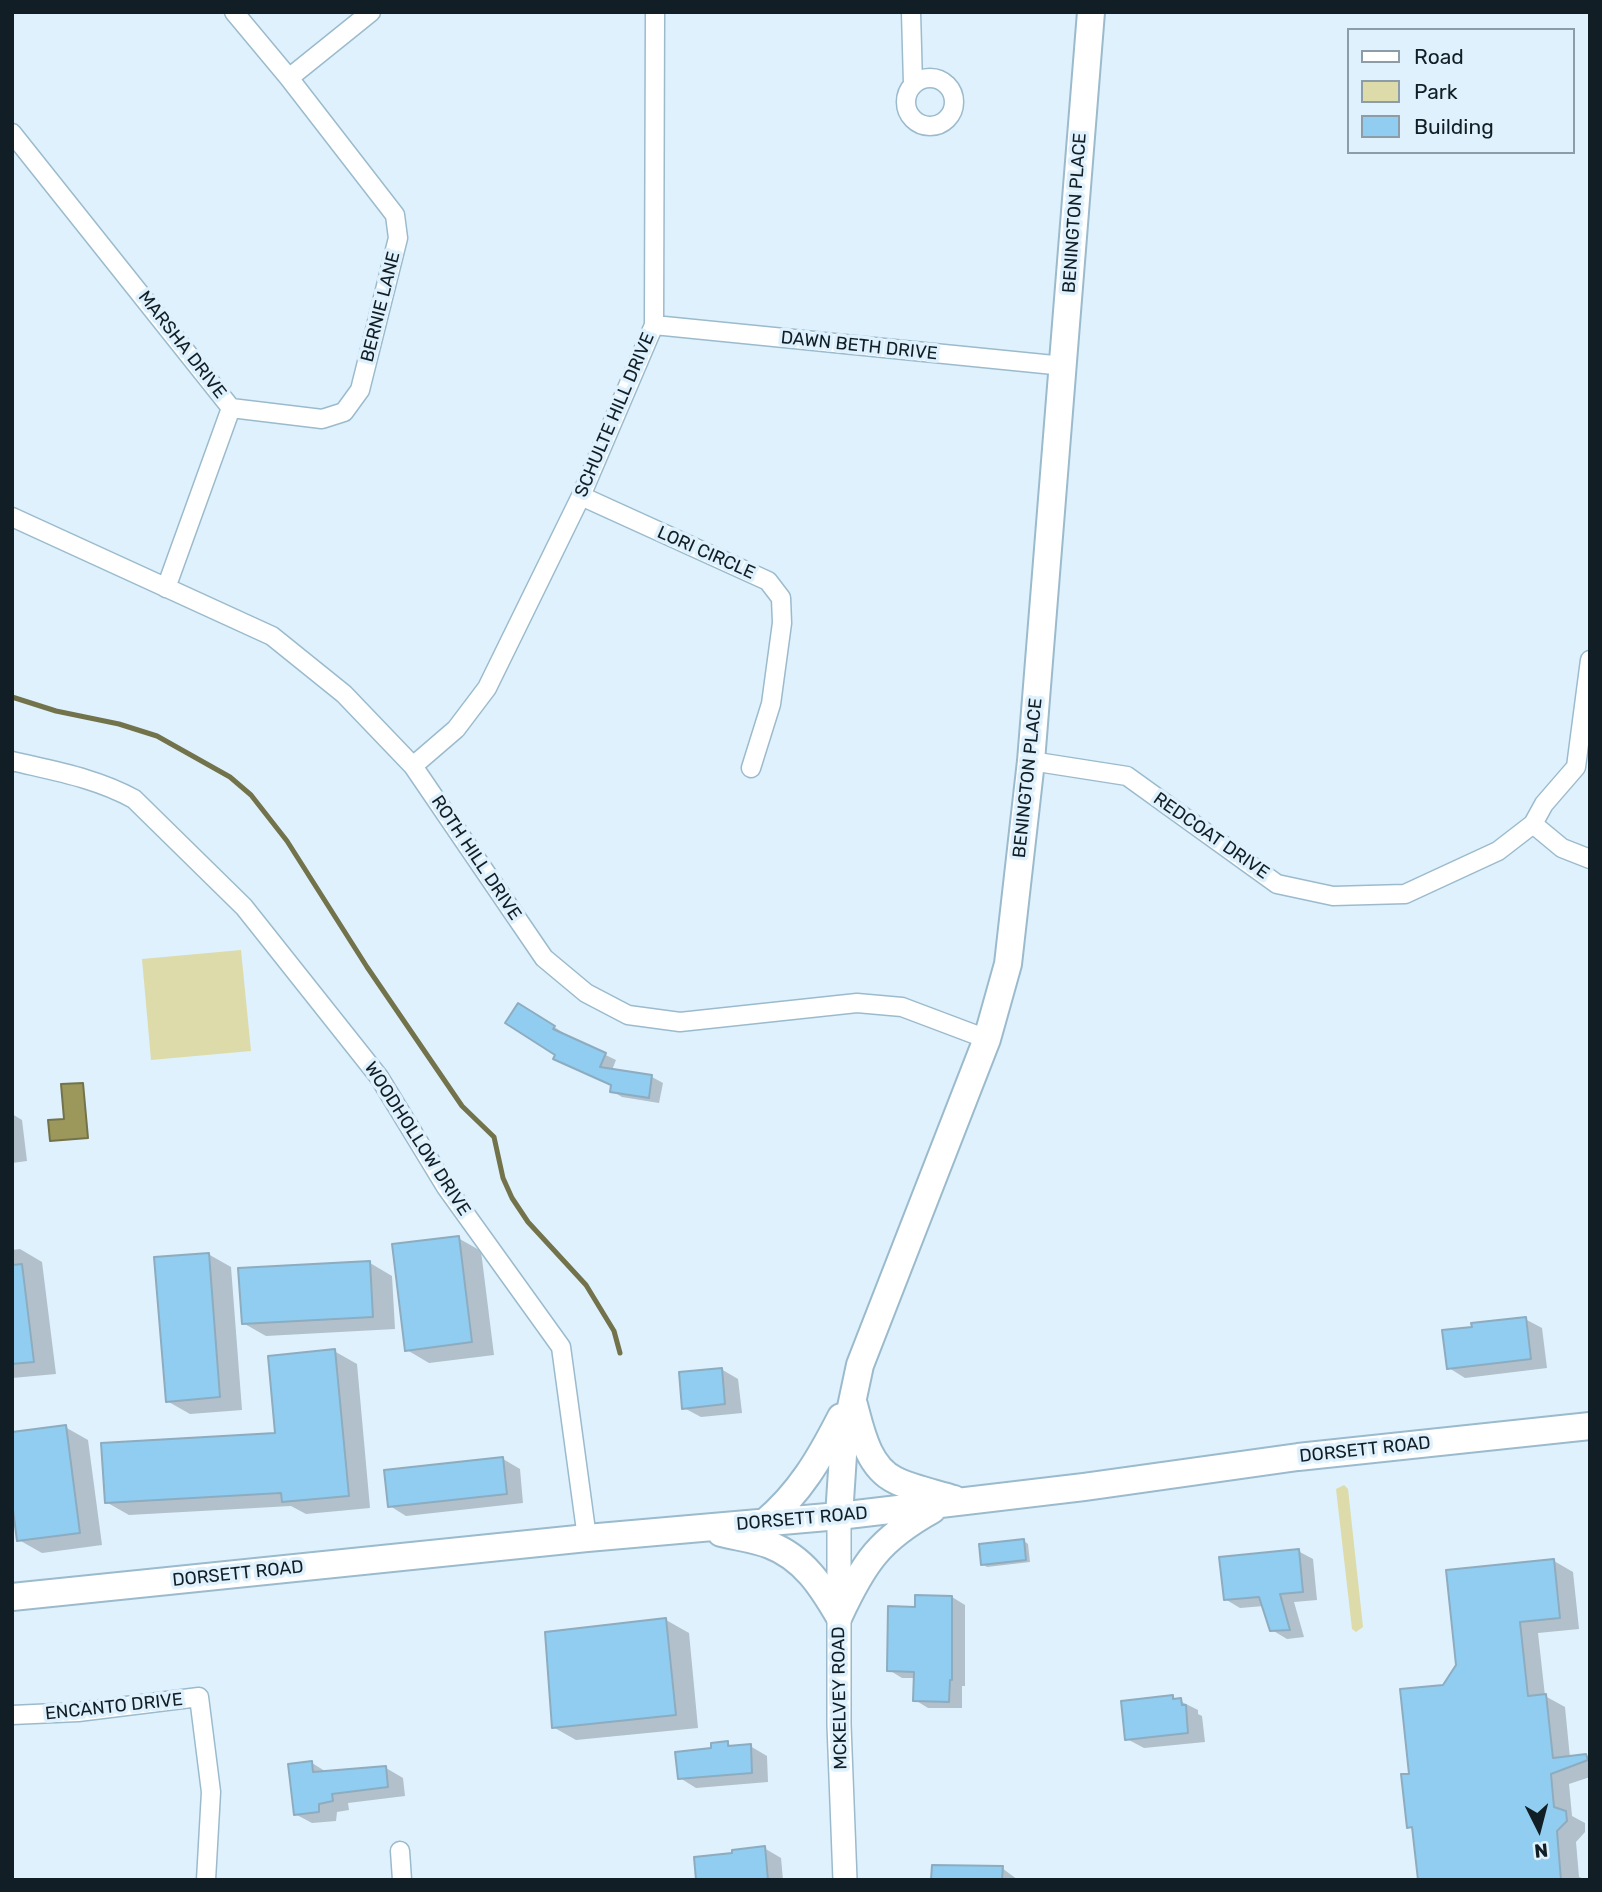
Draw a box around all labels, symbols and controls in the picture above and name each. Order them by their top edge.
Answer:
legend [1346,28,1574,154]
text: Road [1414,44,1464,69]
text: Park [1414,79,1458,104]
text: Building [1414,114,1494,139]
street label: BENINGTON PLACE [1059,132,1091,294]
street label: BERNIE LANE [357,250,405,364]
street label: MARSHA DRIVE [133,287,231,403]
street label: DAWN BETH DRIVE [780,327,938,365]
street label: SCHULTE HILL DRIVE [571,329,659,501]
street label: LORI CIRCLE [654,522,758,584]
street label: BENINGTON PLACE [1009,697,1047,859]
street label: REDCOAT DRIVE [1149,788,1273,884]
street label: ROTH HILL DRIVE [426,792,526,924]
street label: WOODHOLLOW DRIVE [359,1058,475,1220]
street label: DORSETT ROAD [1298,1432,1432,1468]
street label: DORSETT ROAD [735,1502,869,1536]
street label: DORSETT ROAD [171,1556,305,1592]
street label: MCKELVEY ROAD [828,1626,852,1770]
street label: ENCANTO DRIVE [44,1689,184,1725]
north arrow [1504,1794,1574,1864]
text: N [1533,1838,1549,1863]

